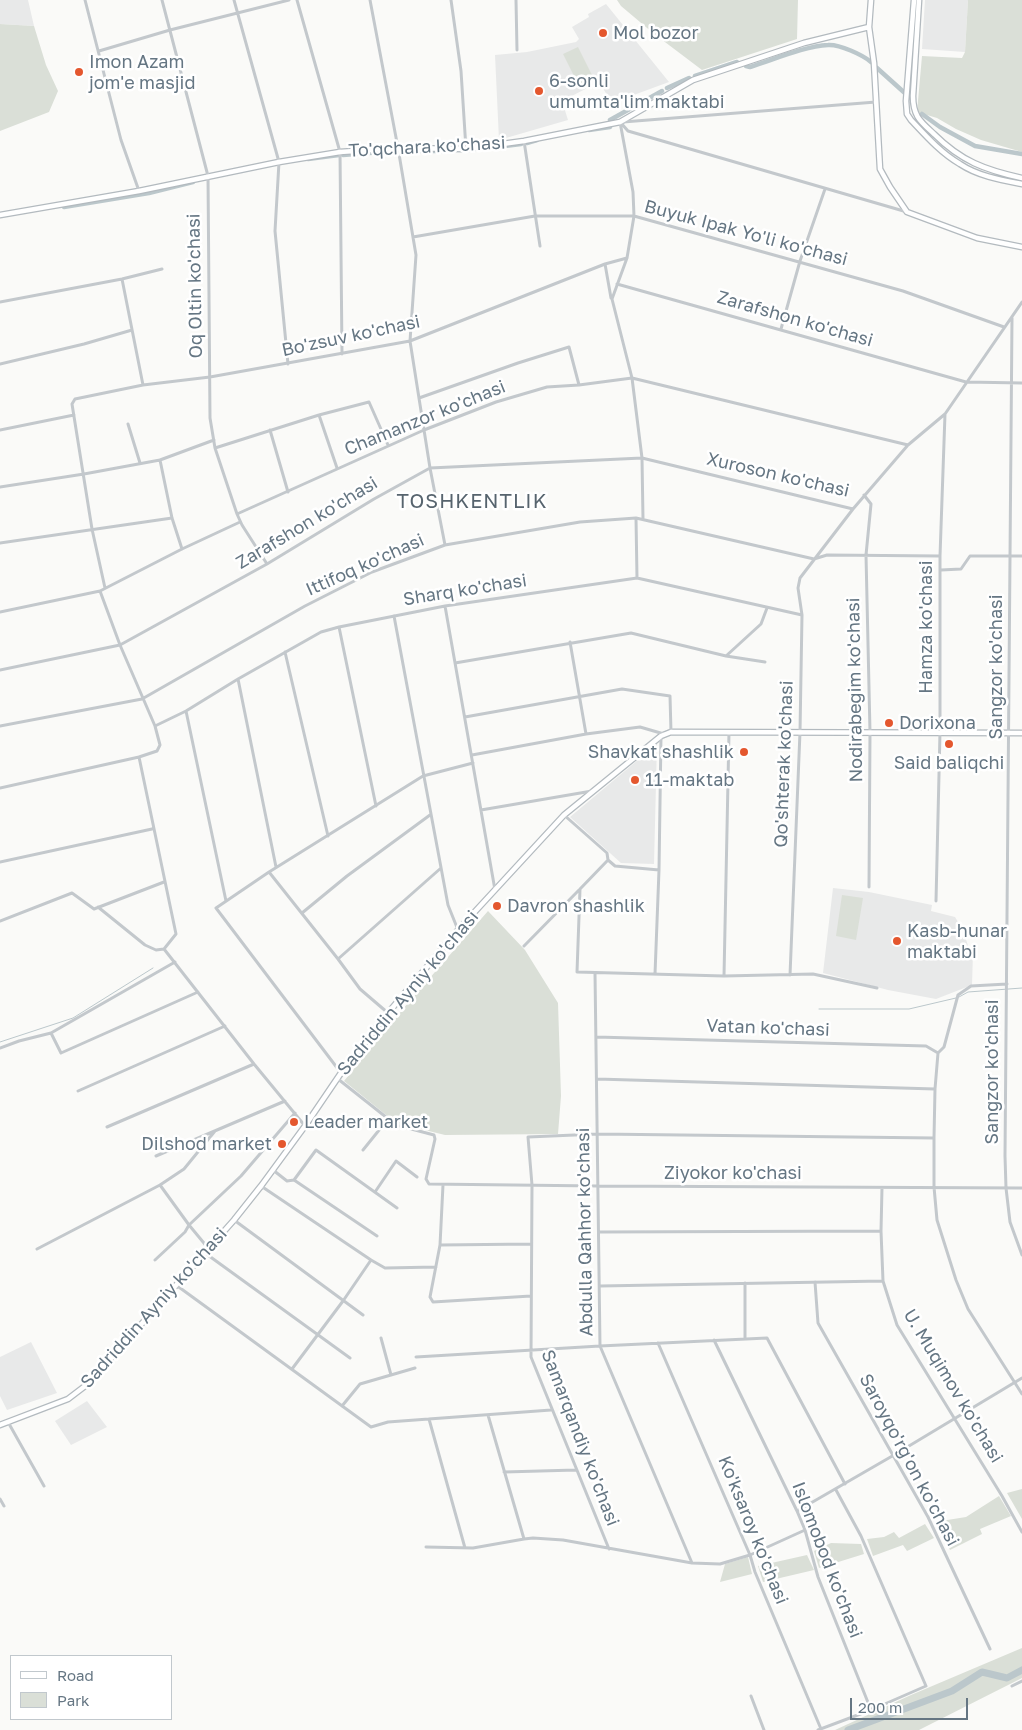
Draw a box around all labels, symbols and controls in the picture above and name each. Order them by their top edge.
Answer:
place label: Mol bozor [613,22,698,44]
marker: Mol bozor [597,27,609,39]
place label: Imon Azam jom'e masjid [89,51,195,94]
marker: Imon Azam jom'e masjid [73,66,85,78]
place label: 6-sonli umumta'lim maktabi [549,70,725,112]
marker: 6-sonli umumta'lim maktabi [533,85,545,97]
street label: To'qchara ko'chasi [348,132,506,162]
street label: Buyuk Ipak Yo'li ko'chasi [642,195,850,271]
street label: Oq Oltin ko'chasi [183,213,207,359]
street label: Zarafshon ko'chasi [715,286,875,352]
street label: Bo'zsuv ko'chasi [280,311,422,361]
street label: Chamanzor ko'chasi [341,376,509,460]
street label: Xuroson ko'chasi [705,448,851,502]
street label: Zarafshon ko'chasi [232,472,382,574]
district label: TOSHKENTLIK [395,490,549,514]
street label: Ittifoq ko'chasi [303,529,427,601]
street label: Hamza ko'chasi [915,560,937,694]
street label: Sharq ko'chasi [402,570,528,610]
street label: Sangzor ko'chasi [985,595,1007,739]
street label: Nodirabegim ko'chasi [843,597,867,783]
street label: Qo'shterak ko'chasi [770,680,798,848]
place label: Dorixona [899,712,976,734]
marker: Dorixona [883,717,895,729]
marker: Said baliqchi [943,738,955,750]
place label: Shavkat shashlik [588,741,734,763]
marker: Shavkat shashlik [738,746,750,758]
place label: Said baliqchi [894,752,1004,774]
place label: 11-maktab [645,769,734,791]
marker: 11-maktab [629,774,641,786]
place label: Davron shashlik [507,895,645,917]
marker: Davron shashlik [491,900,503,912]
street label: Sadriddin Ayniy ko'chasi [333,906,483,1080]
place label: Kasb-hunar maktabi [907,920,1007,962]
marker: Kasb-hunar maktabi [891,935,903,947]
street label: Sangzor ko'chasi [981,1000,1003,1144]
street label: Vatan ko'chasi [706,1015,830,1041]
place label: Leader market [304,1111,428,1133]
marker: Leader market [288,1116,300,1128]
street label: Abdulla Qahhor ko'chasi [572,1127,598,1337]
place label: Dilshod market [141,1133,272,1155]
marker: Dilshod market [276,1138,288,1150]
street label: Ziyokor ko'chasi [664,1162,802,1184]
street label: Sadriddin Ayniy ko'chasi [76,1223,232,1393]
street label: U. Muqimov ko'chasi [899,1305,1007,1467]
street label: Samarqandiy ko'chasi [536,1347,624,1529]
street label: Saroyqo'rg'on ko'chasi [854,1370,964,1550]
street label: Ko'ksaroy ko'chasi [713,1453,793,1607]
street label: Islomobod ko'chasi [787,1479,867,1641]
legend [10,1655,172,1720]
text: Road [57,1666,94,1684]
scale bar [852,1688,970,1720]
text: Park [57,1691,89,1709]
text: 200 m [858,1698,902,1716]

